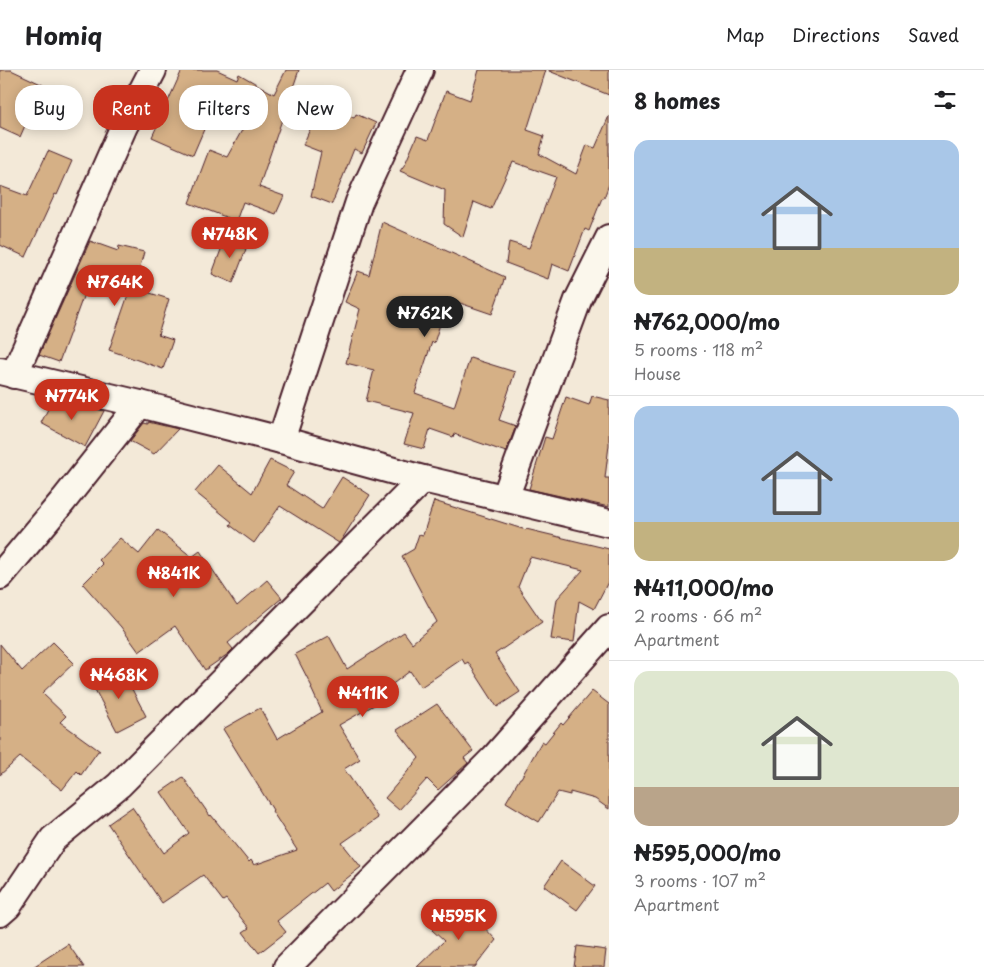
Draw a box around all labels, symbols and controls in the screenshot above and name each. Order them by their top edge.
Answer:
text: Homiq [25,17,102,53]
text: Map [726,21,764,48]
text: Directions [792,21,880,48]
text: Saved [908,21,959,48]
text: 8 homes [634,84,720,116]
chip: Buy [15,85,83,130]
chip: Rent [93,85,169,130]
chip: Filters [179,85,268,130]
chip: New [278,85,352,130]
icon: filters [931,86,959,114]
icon: home [752,173,842,263]
pin: ₦748K [195,216,265,259]
text: ₦748K [202,221,258,245]
pin: ₦764K [80,264,150,307]
text: ₦764K [87,269,143,293]
pin: ₦762K [390,296,460,338]
text: ₦762K [397,300,453,324]
text: ₦762,000/mo [634,305,780,337]
text: 5 rooms · 118 m² [634,337,763,361]
text: House [634,361,681,385]
pin: ₦774K [37,378,107,421]
text: ₦774K [45,383,99,407]
icon: home [752,438,842,528]
pin: ₦841K [139,556,209,598]
text: ₦841K [148,560,200,584]
text: ₦411,000/mo [634,571,774,603]
text: 2 rooms · 66 m² [634,603,762,627]
text: Apartment [634,627,719,651]
pin: ₦468K [84,658,154,700]
text: ₦468K [90,662,148,686]
pin: ₦411K [328,676,398,718]
text: ₦411K [338,680,388,704]
icon: home [752,703,842,793]
text: ₦595,000/mo [634,836,781,868]
text: 3 rooms · 107 m² [634,868,766,892]
text: Apartment [634,892,719,916]
pin: ₦595K [424,898,494,941]
text: ₦595K [432,903,486,927]

